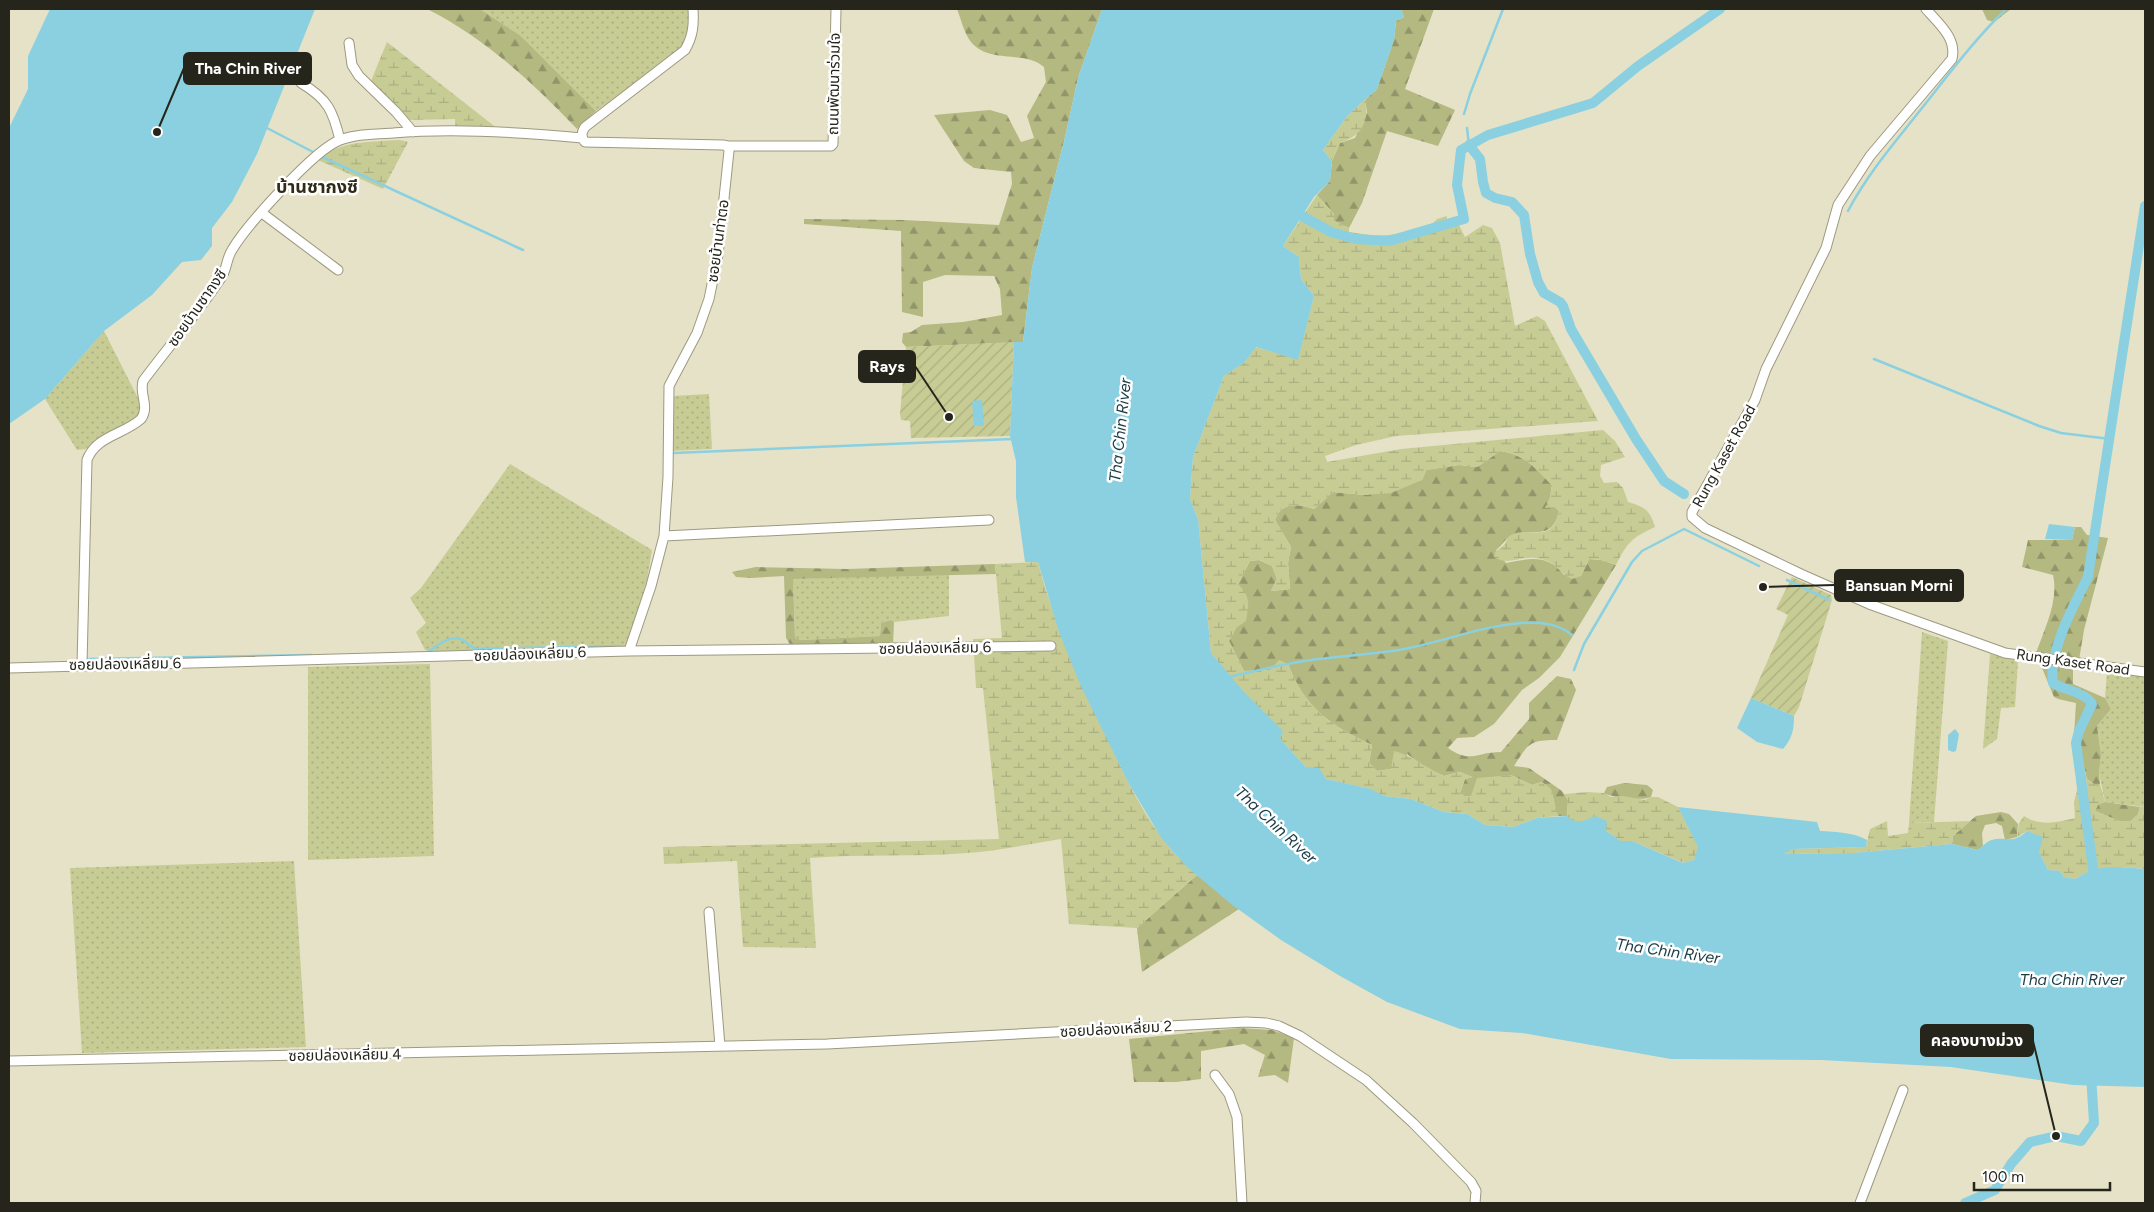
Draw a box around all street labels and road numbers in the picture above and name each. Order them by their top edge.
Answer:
street label: ถนนพัฒนาร่วมใจ [824,33,844,135]
street label: ซอยบ้านท่าตอ [703,198,733,284]
street label: ซอยบ้านซากงซี [164,266,230,350]
street label: Rung Kaset Road [1688,402,1760,510]
street label: ซอยปล่องเหลี่ยม 6 [879,636,992,658]
street label: ซอยปล่องเหลี่ยม 6 [474,641,587,665]
street label: Rung Kaset Road [2015,645,2131,679]
street label: ซอยปล่องเหลี่ยม 6 [69,652,182,674]
street label: ซอยปล่องเหลี่ยม 2 [1059,1015,1172,1041]
street label: ซอยปล่องเหลี่ยม 4 [288,1043,402,1065]

